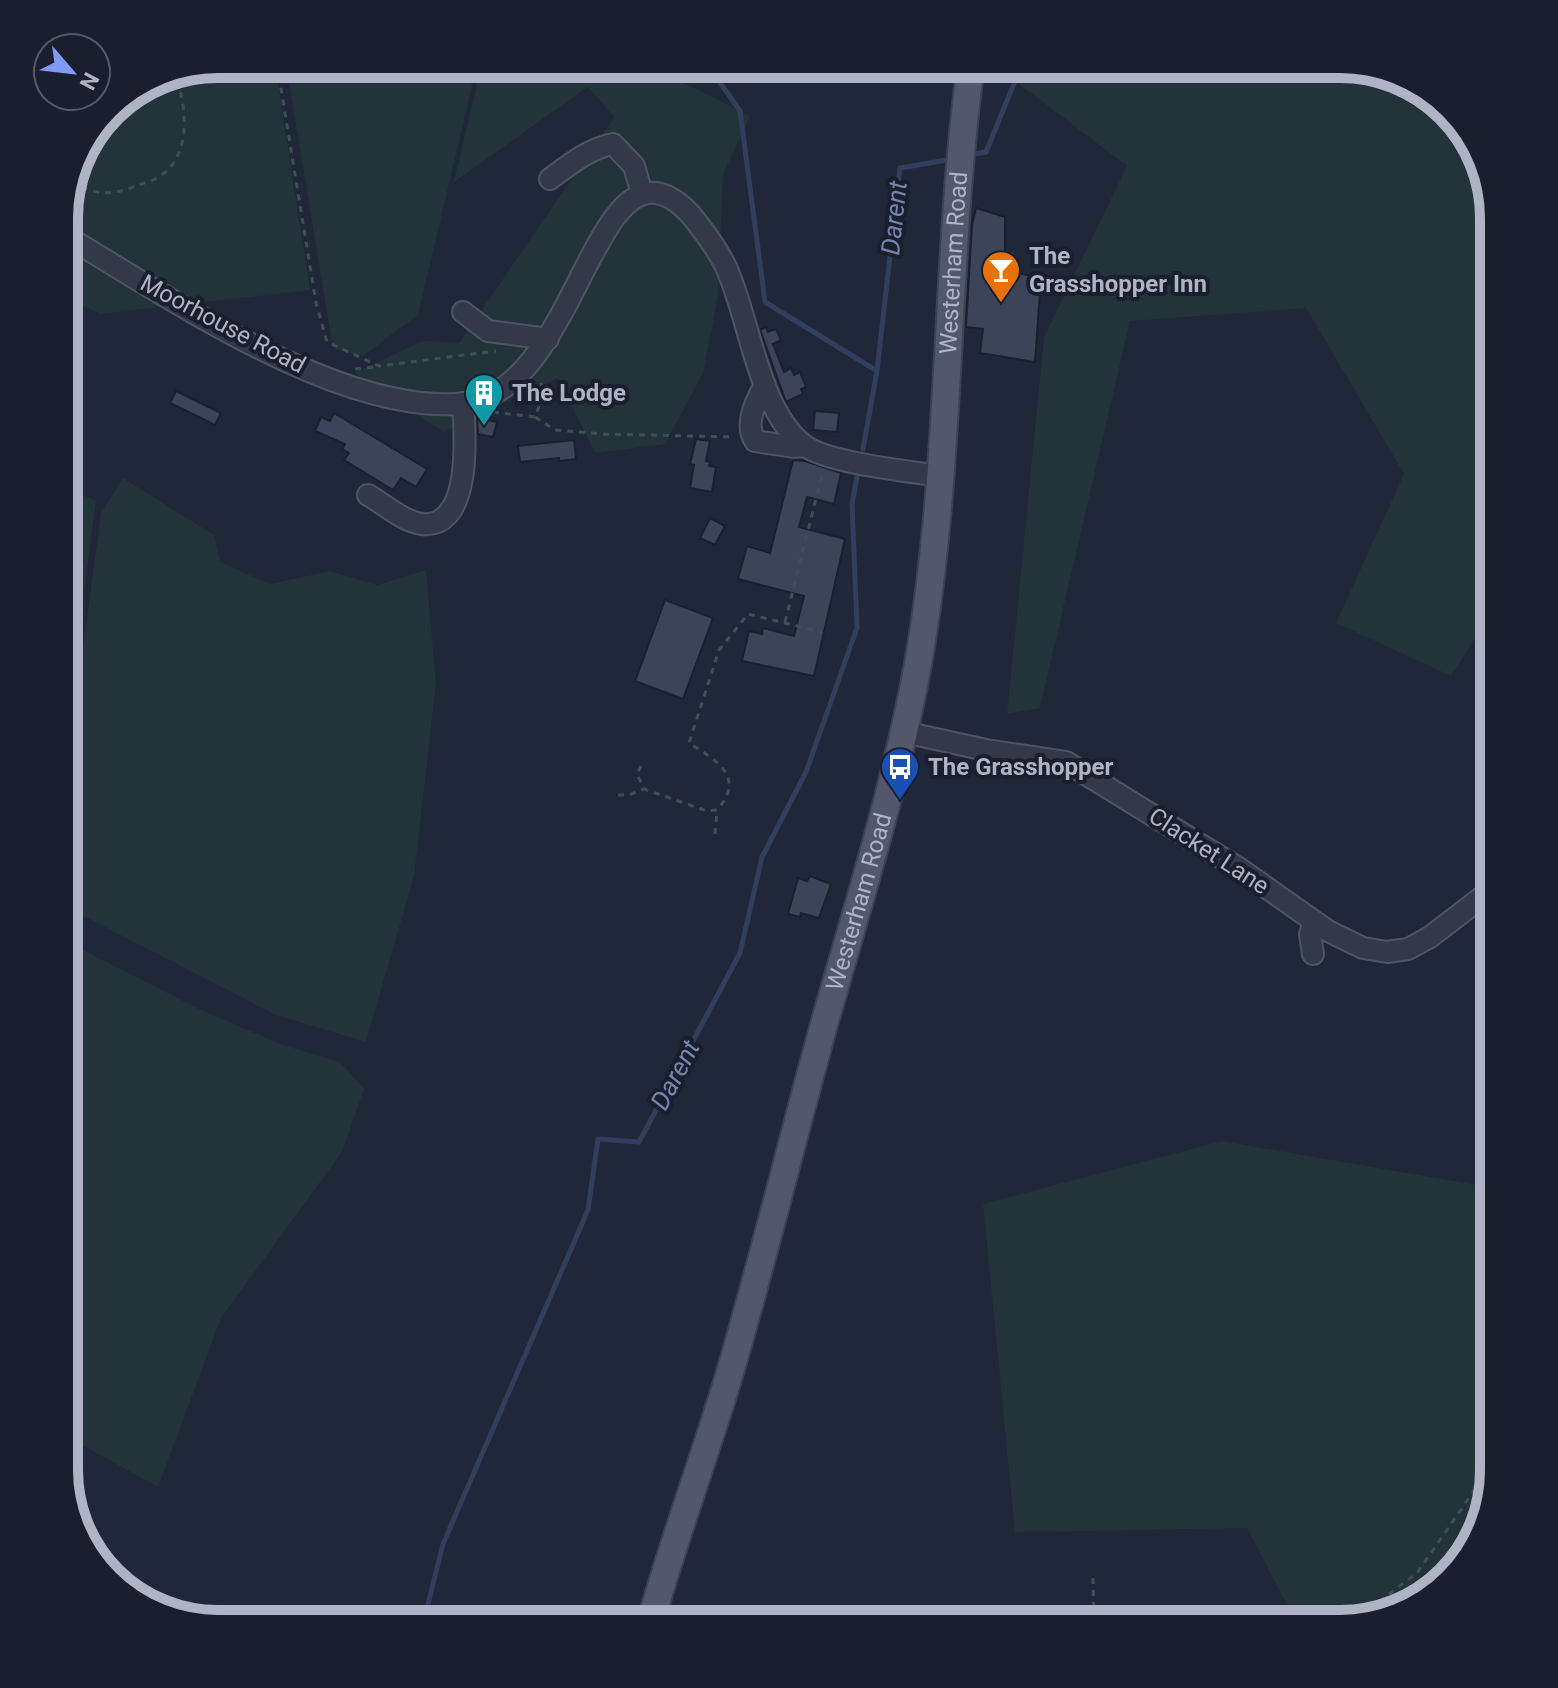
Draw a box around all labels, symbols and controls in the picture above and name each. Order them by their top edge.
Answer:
north arrow [32,32,112,112]
text: N [75,68,104,94]
street label: Westerham Road [934,170,973,355]
water label: Darent [875,179,913,256]
place label: The Grasshopper Inn [1029,242,1207,298]
bar icon: The Grasshopper Inn [980,249,1022,304]
street label: Moorhouse Road [136,269,310,379]
building icon: The Lodge [463,372,505,427]
place label: The Lodge [512,379,626,407]
bus stop icon: The Grasshopper [879,746,921,801]
place label: The Grasshopper [928,753,1113,781]
street label: Clacket Lane [1144,802,1274,900]
street label: Westerham Road [820,810,897,994]
water label: Darent [644,1035,706,1115]

